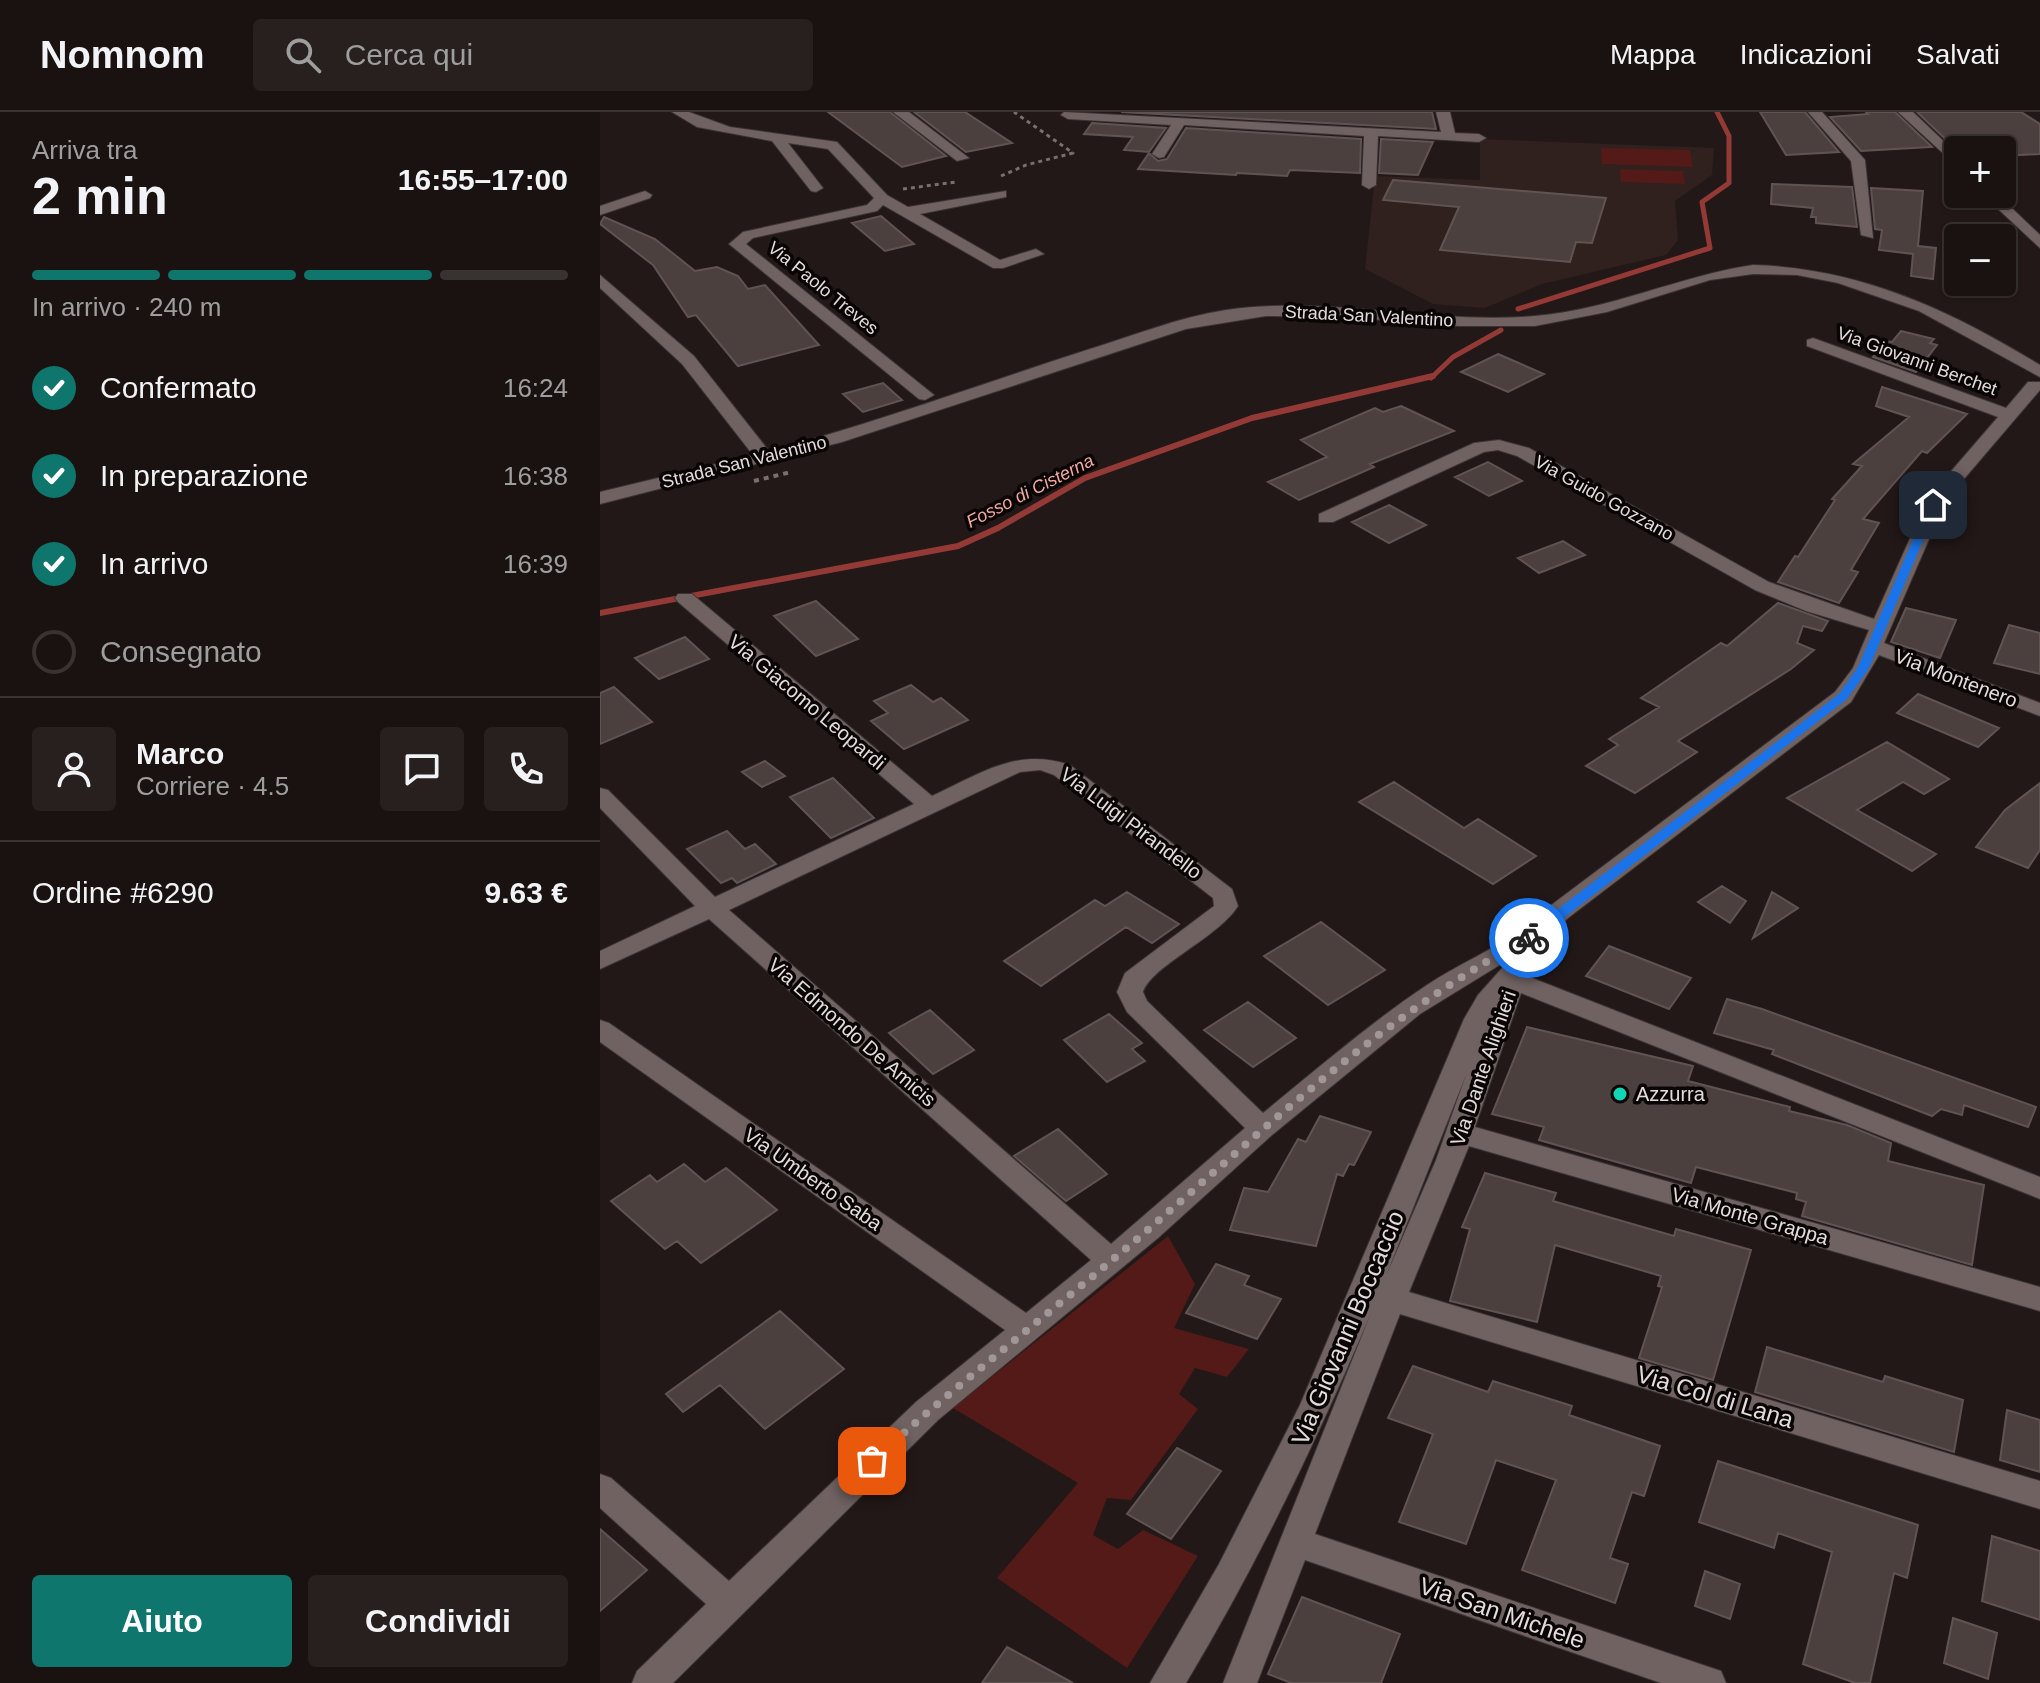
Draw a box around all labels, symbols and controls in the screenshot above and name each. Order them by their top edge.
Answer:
search box [253,19,813,91]
icon: search [281,33,325,77]
text: Nomnom [40,34,205,76]
text: Cerca qui [345,38,473,71]
text: Mappa [1610,39,1696,70]
text: Indicazioni [1740,39,1872,70]
text: Salvati [1916,39,2000,70]
text: Arriva tra [32,135,137,165]
map controls [1944,136,2016,296]
button: + [1944,136,2016,208]
text: 16:55–17:00 [398,163,568,196]
text: 2 min [32,167,168,225]
button: − [1944,224,2016,296]
street label: Via Paolo Treves [764,238,882,338]
text: In arrivo · 240 m [32,292,221,322]
street label: Strada San Valentino [1284,302,1454,330]
street label: Via Giovanni Berchet [1834,323,2000,399]
icon: check [32,366,76,410]
text: Confermato [100,371,257,404]
text: 16:24 [503,373,568,403]
street label: Strada San Valentino [660,432,828,492]
water label: Fosso di Cisterna [963,450,1097,532]
street label: Via Guido Gozzano [1531,451,1677,545]
icon: check [32,454,76,498]
text: In preparazione [100,459,308,492]
text: 16:38 [503,461,568,491]
pin [1899,471,1967,539]
icon: home [1911,483,1955,527]
icon: check [32,542,76,586]
text: In arrivo [100,547,208,580]
text: 16:39 [503,549,568,579]
street label: Via Giacomo Leopardi [724,630,890,774]
text: Consegnato [100,635,262,668]
street label: Via Montenero [1892,644,2020,712]
button: person [32,727,116,811]
button: chat [380,727,464,811]
button: phone [484,727,568,811]
text: Marco [136,737,224,770]
street label: Via Luigi Pirandello [1056,763,1206,883]
text: Corriere · 4.5 [136,771,289,801]
text: Ordine #6290 [32,876,214,909]
text: 9.63 € [485,876,568,909]
courier [1489,898,1569,978]
icon: bike [1507,916,1551,960]
street label: Via Edmondo De Amicis [764,953,940,1111]
street label: Via Dante Alighieri [1446,987,1520,1149]
place label: Azzurra [1636,1083,1706,1105]
marker: Azzurra [1611,1085,1629,1103]
street label: Via Umberto Saba [740,1123,887,1235]
street label: Via Monte Grappa [1669,1183,1832,1249]
street label: Via Giovanni Boccaccio [1286,1207,1409,1449]
street label: Via Col di Lana [1634,1360,1797,1433]
pin [838,1427,906,1495]
icon: bag [850,1439,894,1483]
street label: Via San Michele [1416,1572,1588,1653]
button: Aiuto [32,1575,292,1667]
button: Condividi [308,1575,568,1667]

